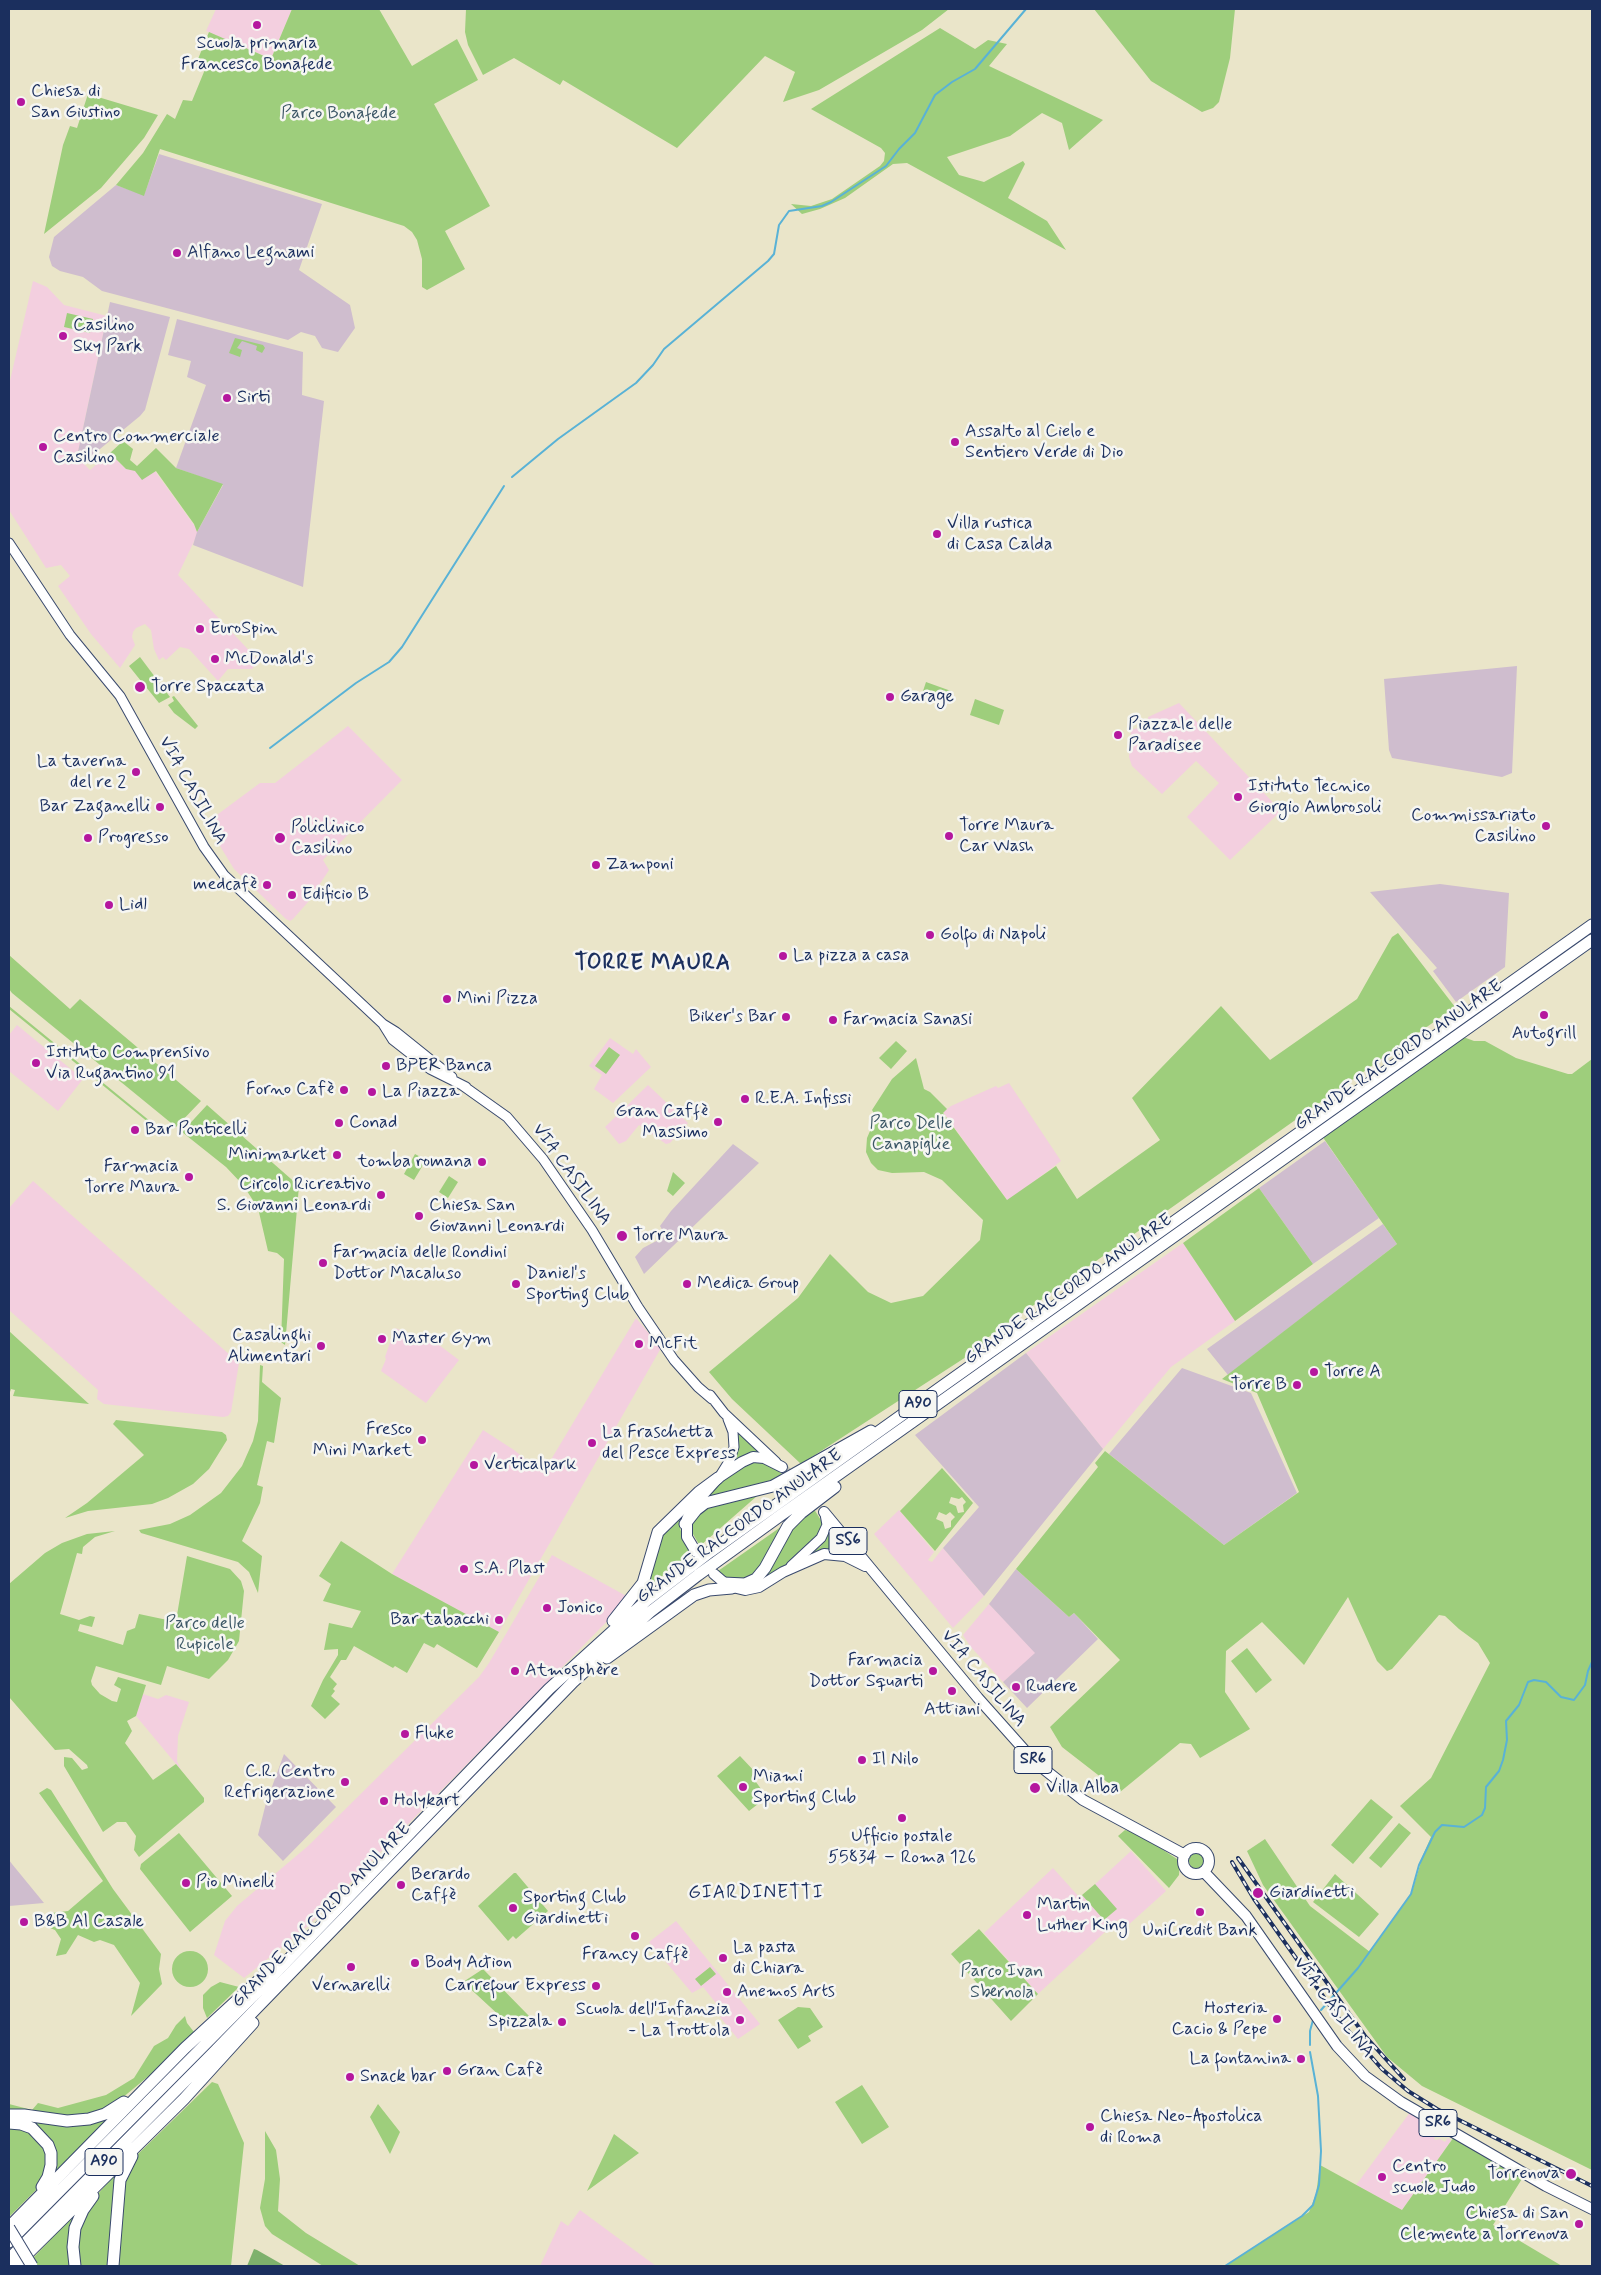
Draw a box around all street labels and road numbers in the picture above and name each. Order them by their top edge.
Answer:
street label: VIA CASILINA [153,733,231,849]
street label: GRANDE RACCORDO ANULARE [1291,976,1507,1136]
street label: VIA CASILINA [527,1120,615,1230]
street label: GRANDE RACCORDO ANULARE [961,1210,1177,1370]
road number: A90 [899,1390,937,1418]
street label: GRANDE RACCORDO ANULARE [633,1445,847,1609]
road number: SS6 [829,1528,867,1554]
street label: VIA CASILINA [936,1626,1030,1732]
road number: SR6 [1014,1746,1052,1774]
street label: GRANDE RACCORDO ANULARE [228,1819,416,2013]
street label: VIA CASILINA [1288,1953,1378,2063]
road number: SR6 [1419,2110,1457,2136]
road number: A90 [85,2148,123,2176]

